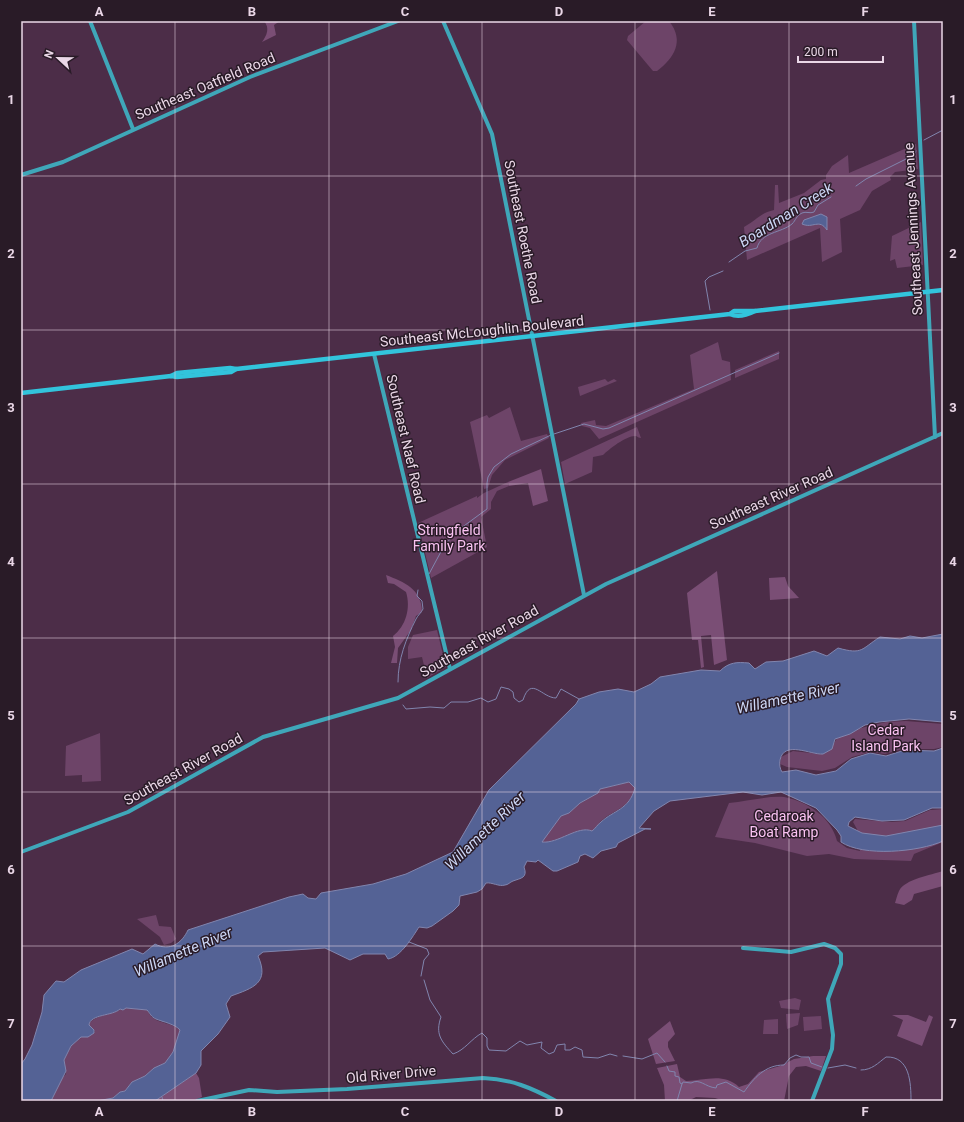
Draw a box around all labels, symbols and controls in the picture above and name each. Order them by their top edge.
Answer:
text: A [95,4,104,19]
text: B [248,4,256,19]
text: C [401,4,410,19]
text: D [555,4,563,19]
text: E [708,4,716,19]
text: F [861,4,869,19]
north arrow [38,38,78,78]
scale bar [798,38,883,64]
text: 200 m [804,45,838,59]
text: N [42,48,57,60]
street label: Southeast Oatfield Road [133,49,277,123]
text: 1 [7,92,15,107]
text: 1 [949,92,957,107]
street label: Southeast Jennings Avenue [900,142,926,316]
street label: Southeast Roethe Road [501,159,545,305]
water label: Boardman Creek [736,178,837,251]
text: 2 [7,246,15,261]
text: 2 [949,246,957,261]
street label: Southeast McLoughlin Boulevard [379,312,585,350]
street label: Southeast Naef Road [383,373,429,505]
text: 3 [7,400,15,415]
text: 3 [949,400,957,415]
street label: Southeast River Road [707,464,835,532]
park label: Stringfield Family Park [413,522,486,554]
text: 4 [7,554,15,569]
text: 4 [949,554,957,569]
street label: Southeast River Road [417,602,541,680]
water label: Willamette River [735,678,842,718]
text: 5 [7,708,15,723]
text: 5 [949,708,957,723]
park label: Cedar Island Park [851,722,922,754]
street label: Southeast River Road [121,730,245,808]
water label: Willamette River [441,787,530,874]
park label: Cedaroak Boat Ramp [750,808,819,840]
text: 6 [7,862,15,877]
text: 6 [949,862,957,877]
water label: Willamette River [131,923,236,981]
text: 7 [7,1016,15,1031]
text: 7 [949,1016,957,1031]
street label: Old River Drive [345,1062,437,1086]
text: A [95,1104,104,1119]
text: B [248,1104,256,1119]
text: C [401,1104,410,1119]
text: D [555,1104,563,1119]
text: E [708,1104,716,1119]
text: F [861,1104,869,1119]

